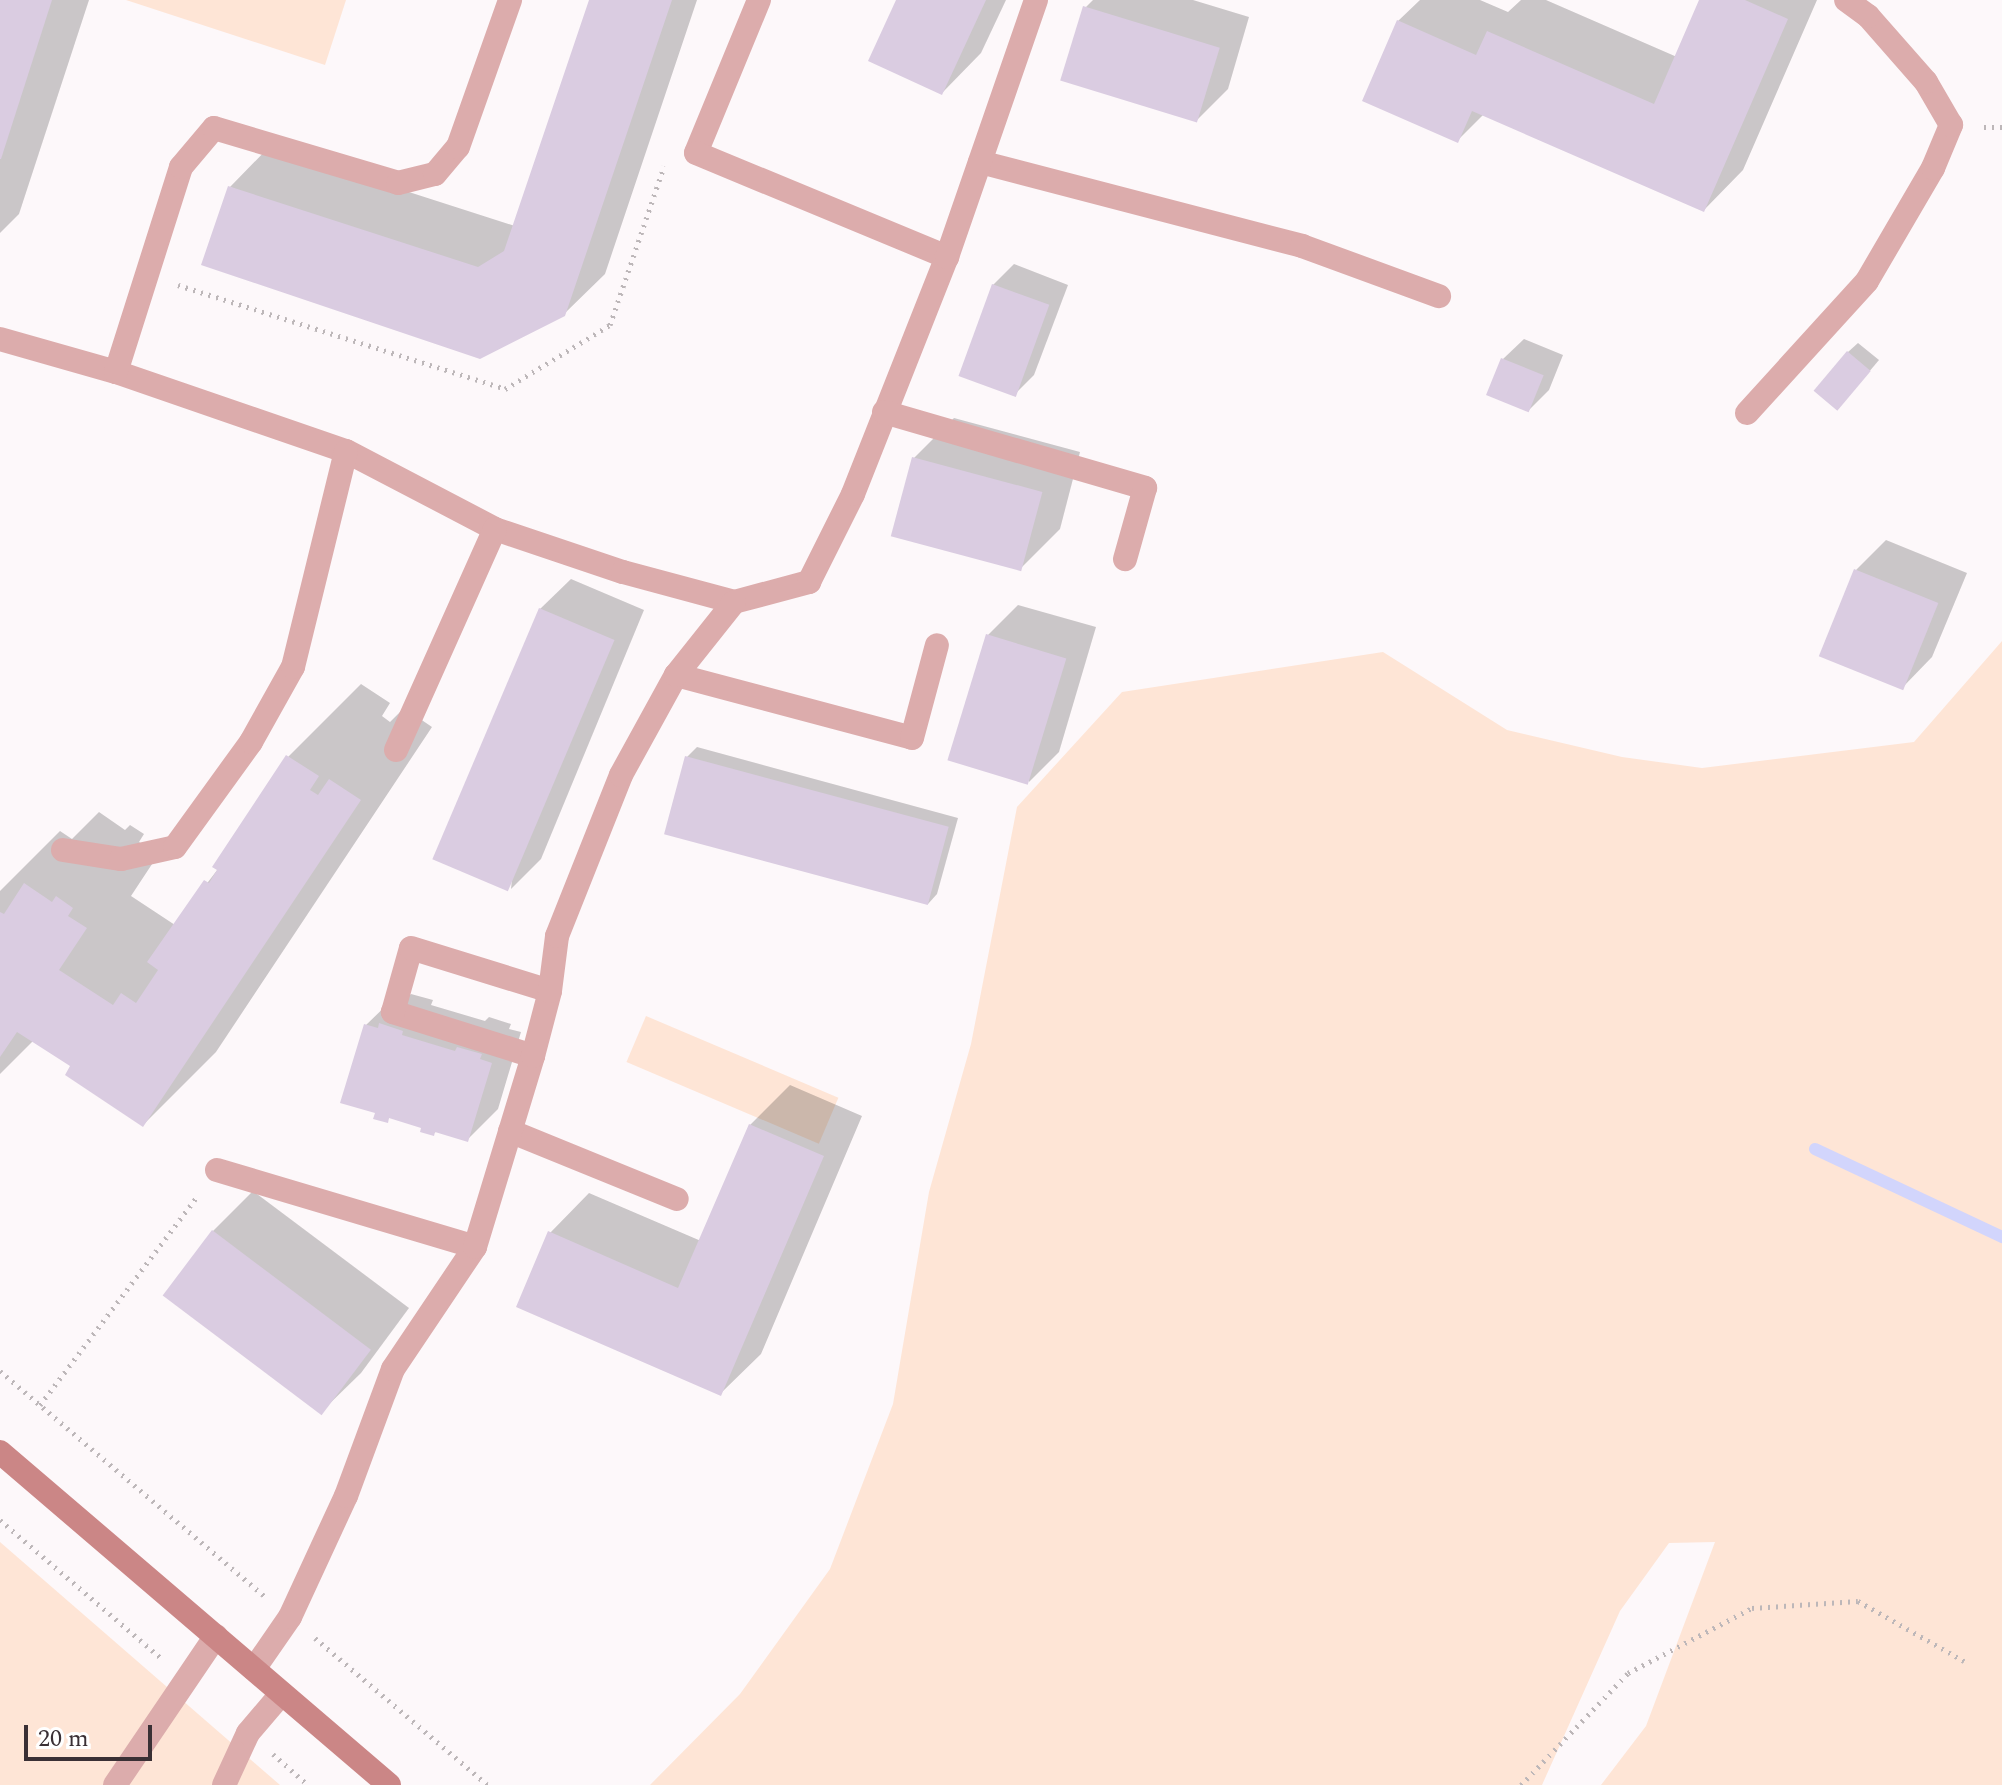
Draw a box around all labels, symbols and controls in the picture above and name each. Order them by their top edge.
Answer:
scale bar [28,1709,156,1759]
text: 20 m [38,1721,89,1757]

